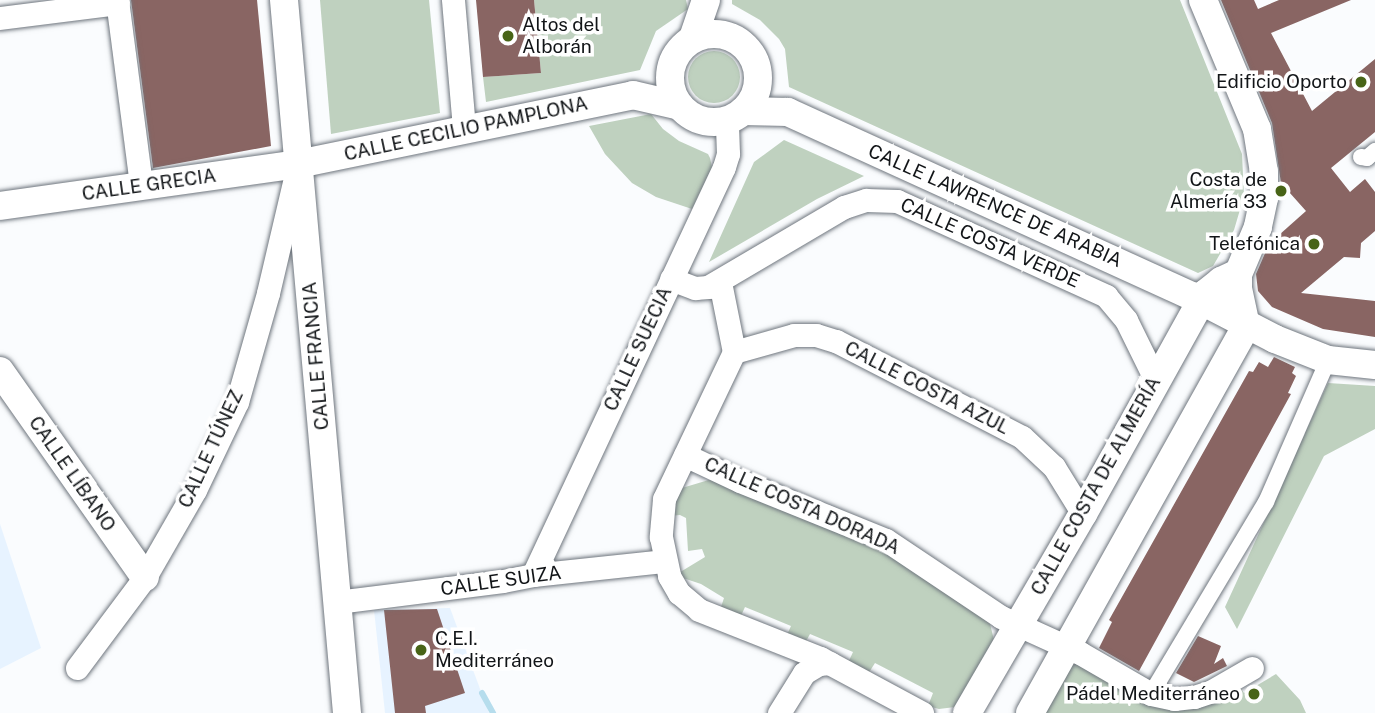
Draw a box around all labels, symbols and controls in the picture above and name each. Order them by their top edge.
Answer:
place label: Altos del Alborán [522,14,600,58]
marker: Altos del Alborán [500,28,516,44]
place label: Edificio Oporto [1216,71,1347,93]
marker: Edificio Oporto [1353,74,1369,90]
street label: CALLE CECILIO PAMPLONA [342,92,590,166]
street label: CALLE LAWRENCE DE ARABIA [865,140,1125,272]
street label: CALLE GRECIA [80,164,218,206]
place label: Costa de Almería 33 [1170,169,1267,213]
marker: Costa de Almería 33 [1273,183,1289,199]
street label: CALLE COSTA VERDE [897,193,1083,293]
place label: Telefónica [1209,233,1300,255]
marker: Telefónica [1306,236,1322,252]
street label: CALLE FRANCIA [298,281,334,431]
street label: CALLE SUECIA [599,283,677,415]
street label: CALLE COSTA AZUL [841,337,1013,439]
street label: CALLE COSTA DE ALMERÍA [1026,373,1166,599]
street label: CALLE TÚNEZ [174,386,248,512]
street label: CALLE LÍBANO [24,412,120,536]
street label: CALLE COSTA DORADA [701,453,903,559]
street label: CALLE SUIZA [439,561,563,601]
place label: C.E.I. Mediterráneo [435,628,554,672]
marker: C.E.I. Mediterráneo [413,642,429,658]
place label: Pádel Mediterráneo [1066,683,1240,705]
marker: Pádel Mediterráneo [1246,686,1262,702]

